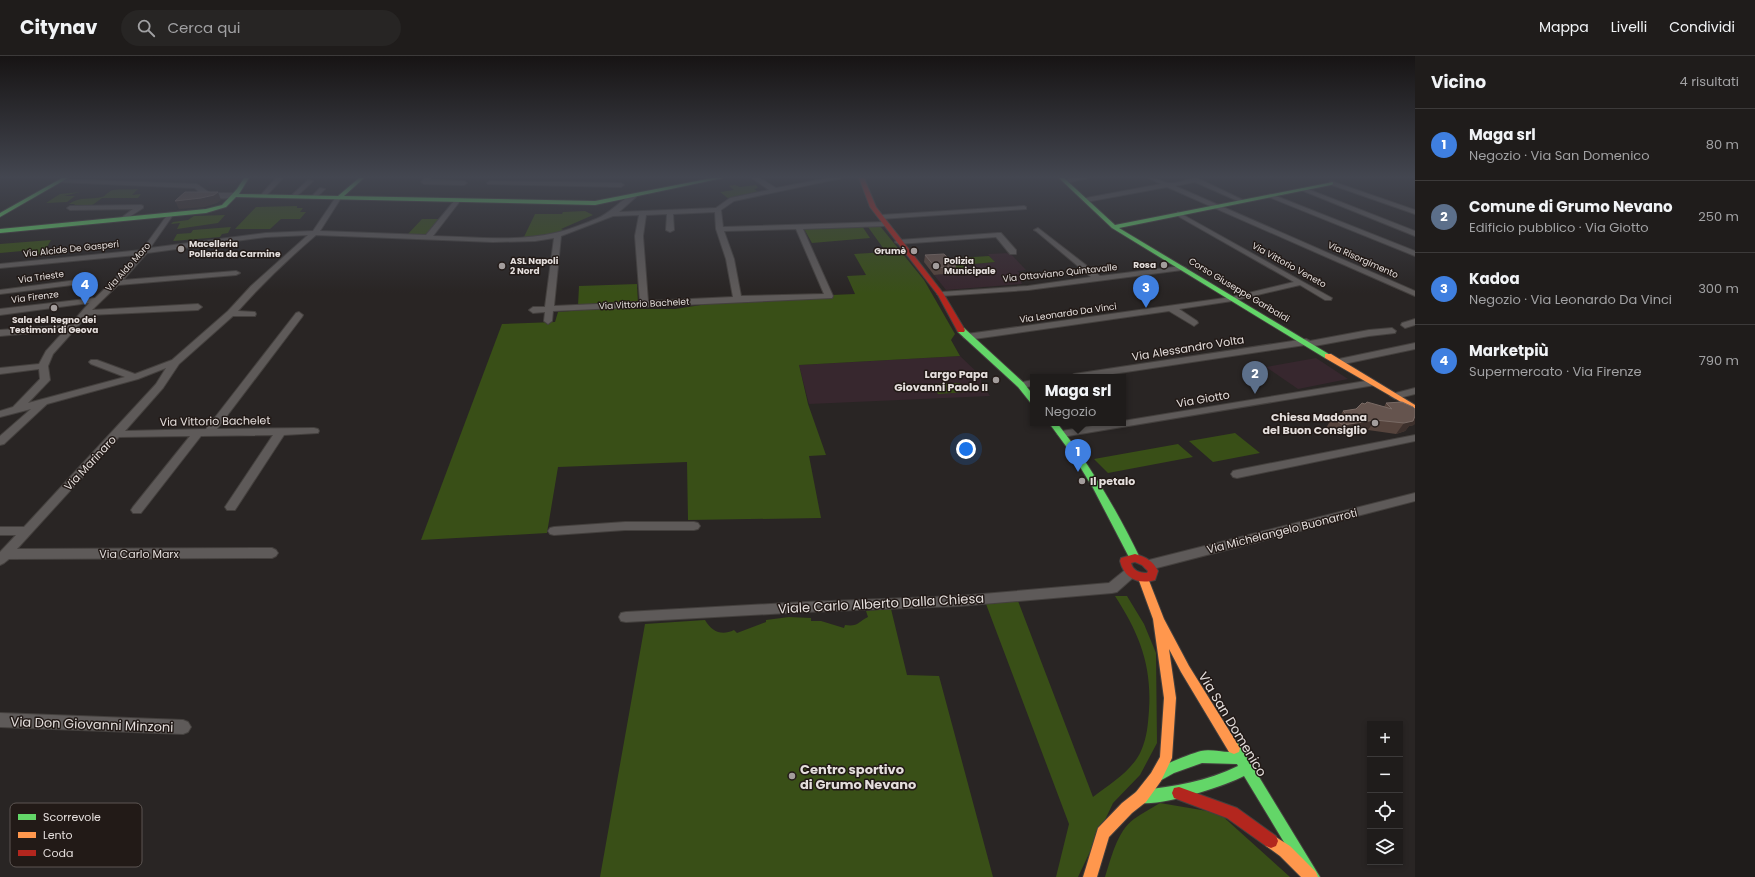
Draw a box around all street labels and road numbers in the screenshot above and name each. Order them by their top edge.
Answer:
street label: Via Alcide De Gasperi [23,238,119,260]
street label: Via Risorgimento [1326,239,1400,281]
street label: Via Aldo Moro [103,240,153,294]
street label: Via Vittorio Veneto [1250,240,1328,291]
street label: Corso Giuseppe Garibaldi [1186,255,1292,325]
street label: Via Ottaviano Quintavalle [1002,261,1118,285]
street label: Via Trieste [17,268,65,286]
street label: Via Firenze [10,288,60,306]
street label: Via Vittorio Bachelet [598,296,690,312]
street label: Via Leonardo Da Vinci [1019,300,1117,326]
street label: Via Alessandro Volta [1131,331,1245,365]
street label: Via Giotto [1175,386,1231,412]
street label: Via Vittorio Bachelet [159,412,271,430]
street label: Via Marinaro [60,432,120,494]
street label: Via Michelangelo Buonarroti [1205,504,1359,557]
street label: Via Carlo Marx [99,546,179,562]
street label: Viale Carlo Alberto Dalla Chiesa [778,589,984,618]
street label: Via San Domenico [1194,668,1271,780]
street label: Via Don Giovanni Minzoni [10,712,174,737]

